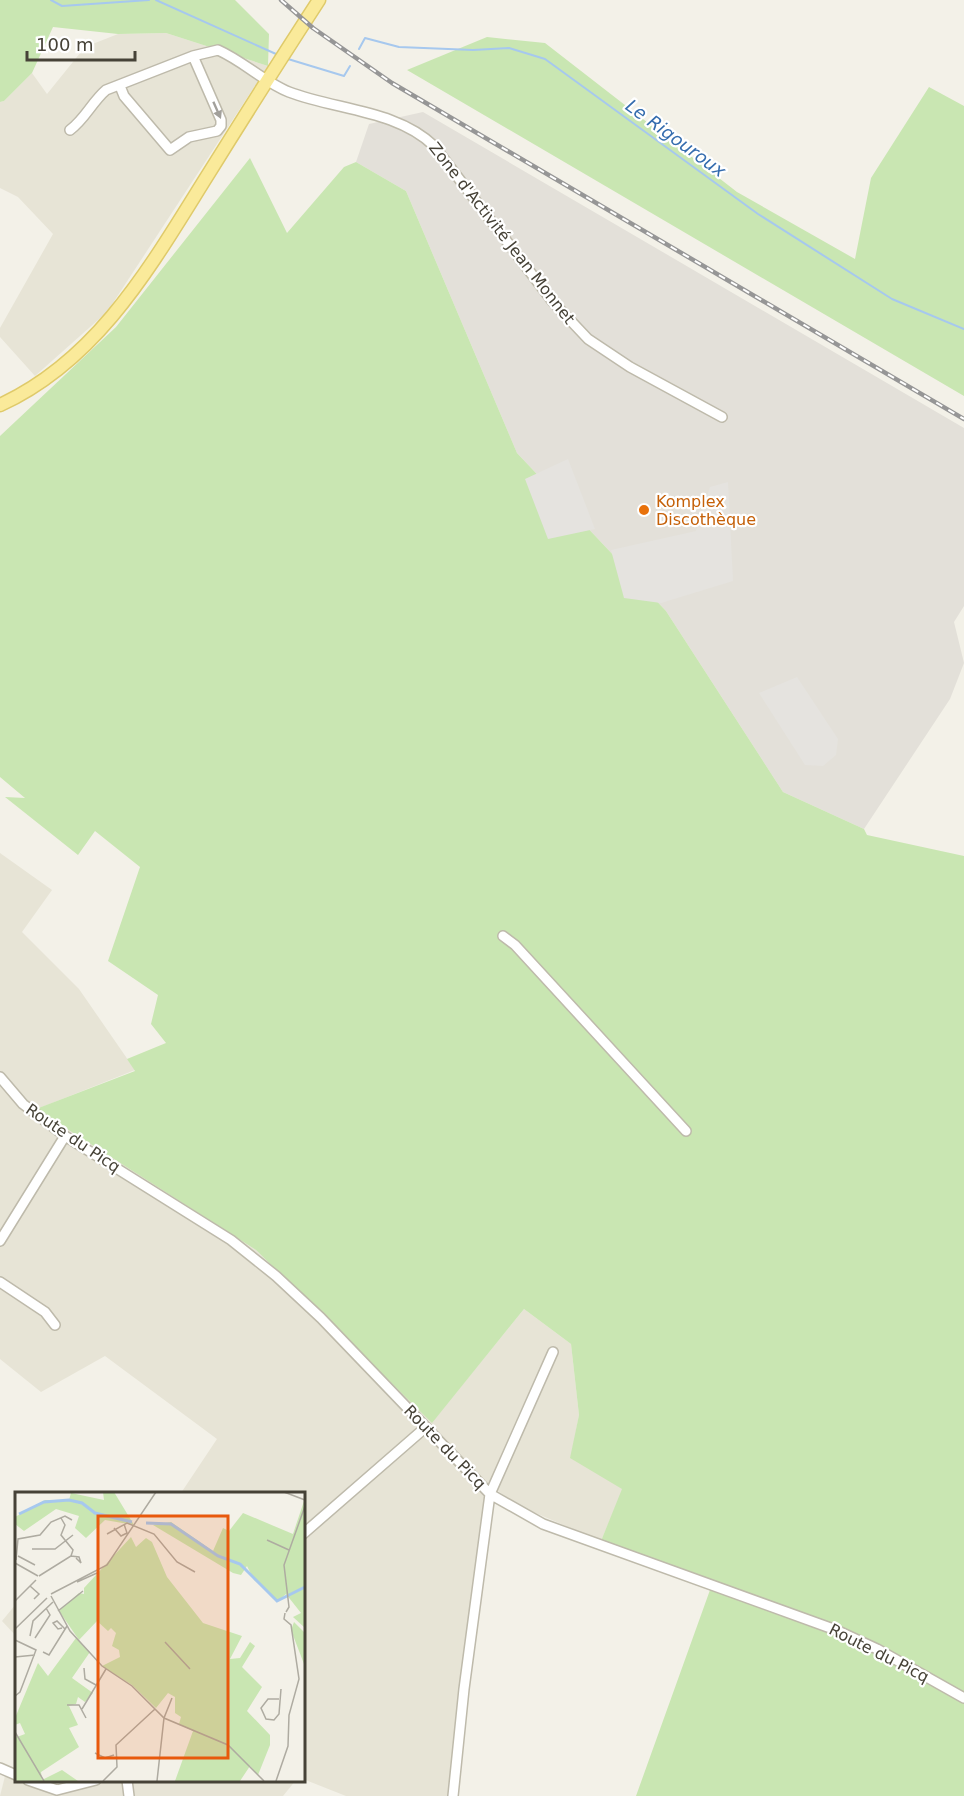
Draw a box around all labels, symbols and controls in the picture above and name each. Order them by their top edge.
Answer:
scale bar [27,24,135,62]
text: 100 m [36,34,94,55]
water label: Le Rigouroux [622,95,730,182]
one-way arrow [212,101,222,119]
street label: Zone d'Activité Jean Monnet [425,138,579,328]
place label: Komplex Discothèque [656,492,756,529]
marker: Komplex Discothèque [637,503,651,517]
street label: Route du Picq [22,1099,124,1177]
street label: Route du Picq [400,1401,490,1493]
inset map [15,1492,304,1781]
street label: Route du Picq [826,1620,932,1686]

